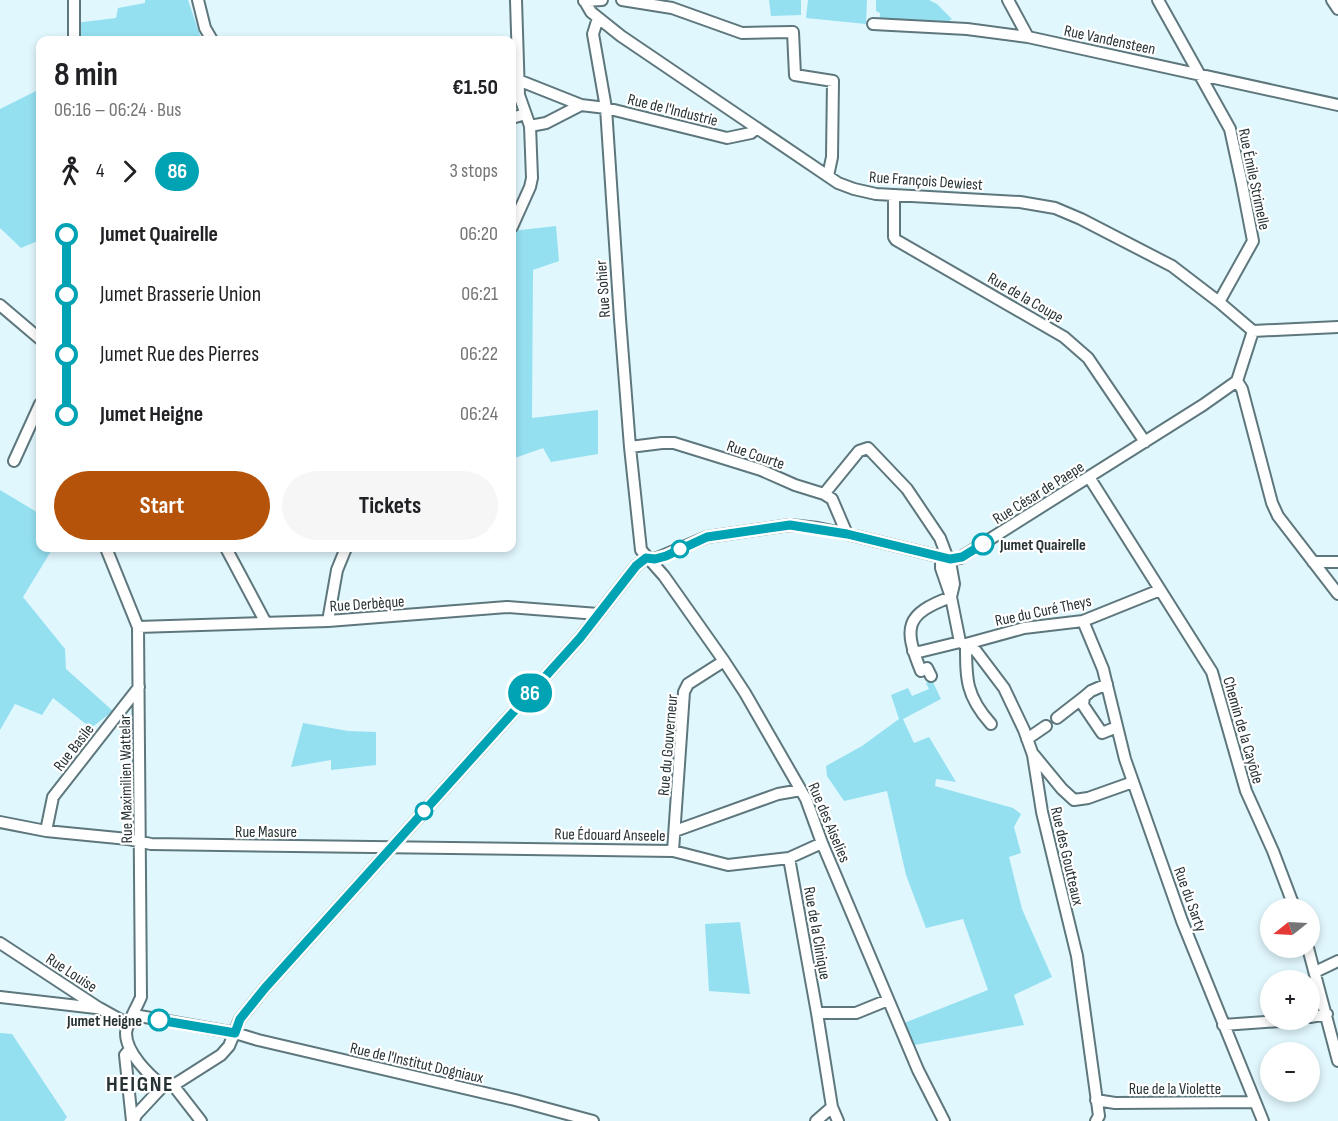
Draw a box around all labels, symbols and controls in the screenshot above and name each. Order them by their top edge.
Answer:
street label: Rue Vandensteen [1062,22,1157,59]
text: 8 min [54,55,118,95]
text: €1.50 [452,74,498,101]
street label: Rue de l'Industrie [626,90,720,131]
text: 06:16 – 06:24 · Bus [54,98,181,122]
street label: Rue Émile Strimelle [1234,127,1274,232]
icon: walk [54,155,87,188]
icon: forward [113,155,146,188]
text: 4 [96,159,104,183]
text: 86 [167,159,187,184]
text: 3 stops [450,159,498,183]
street label: Rue François Dewiest [868,168,984,195]
text: Jumet Quairelle [100,221,218,248]
text: 06:20 [459,222,498,246]
street label: Rue Sohier [592,259,615,318]
street label: Rue de la Coupe [984,269,1067,328]
text: Jumet Brasserie Union [100,281,261,308]
text: 06:21 [461,282,498,306]
text: Jumet Rue des Pierres [100,341,259,368]
text: 06:22 [460,342,498,366]
text: Jumet Heigne [100,401,203,428]
text: 06:24 [460,402,498,426]
street label: Rue Courte [724,437,787,474]
street label: Rue César de Paepe [990,458,1088,529]
button: Start [54,471,270,540]
button: Tickets [282,471,498,540]
marker: Jumet Quairelle [972,533,994,555]
place label: Jumet Quairelle [999,536,1086,555]
unlabelled marker [671,540,689,558]
street label: Rue Derbèque [329,592,405,617]
street label: Rue du Curé Theys [993,592,1094,631]
line badge: 86 [503,674,557,712]
street label: Chemin de la Cayôde [1218,675,1267,786]
text: 86 [520,681,540,706]
street label: Rue du Gouverneur [655,693,682,797]
street label: Rue Maximilien Wattelar [116,714,137,844]
street label: Rue Basile [50,721,98,775]
street label: Rue des Aiselies [803,780,854,866]
unlabelled marker [415,802,433,820]
street label: Rue des Goutteaux [1046,805,1087,908]
street label: Rue Masure [235,823,297,842]
street label: Rue Édouard Anseele [554,825,666,846]
street label: Rue du Sarty [1169,864,1210,935]
street label: Rue de la Clinique [799,885,834,981]
north arrow [1260,898,1320,958]
map controls [1260,898,1320,1102]
street label: Rue Louise [42,950,100,997]
button: + [1260,970,1320,1030]
marker: Jumet Heigne [148,1009,170,1031]
place label: Jumet Heigne [66,1012,142,1031]
street label: Rue de l'Institut Dogniaux [348,1039,485,1088]
button: − [1260,1042,1320,1102]
district label: HEIGNE [106,1071,174,1098]
street label: Rue de la Violette [1129,1080,1221,1099]

